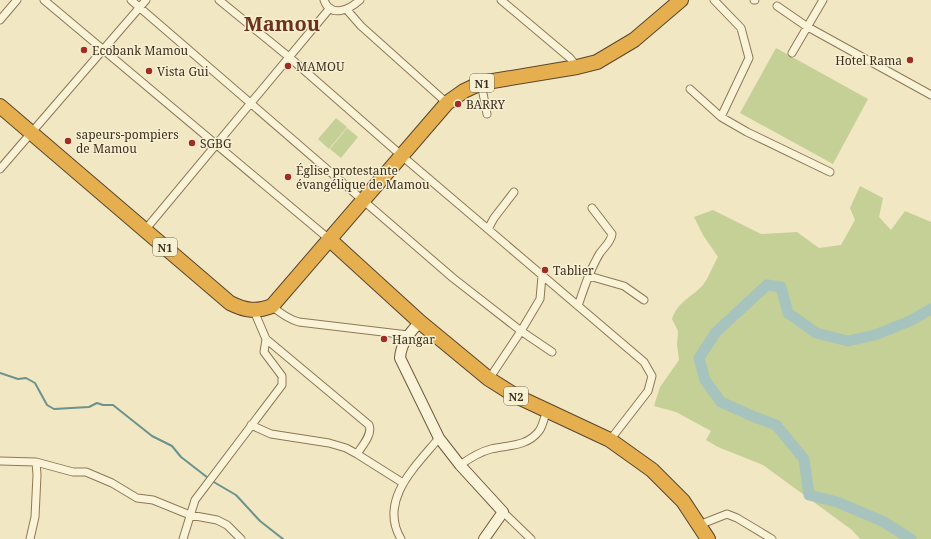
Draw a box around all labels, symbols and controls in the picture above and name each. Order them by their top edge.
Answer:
district label: Mamou [244,10,320,37]
place label: Ecobank Mamou [92,42,189,59]
marker: Ecobank Mamou [79,45,89,55]
place label: Hotel Rama [835,52,902,69]
marker: Hotel Rama [905,55,915,65]
place label: MAMOU [296,58,345,75]
marker: MAMOU [283,61,293,71]
place label: Vista Gui [157,63,209,80]
marker: Vista Gui [144,66,154,76]
road number: N1 [470,74,494,92]
place label: BARRY [466,96,505,113]
marker: BARRY [453,99,463,109]
place label: sapeurs-pompiers de Mamou [76,126,179,157]
place label: SGBG [200,135,232,152]
marker: sapeurs-pompiers de Mamou [63,136,73,146]
marker: SGBG [187,138,197,148]
place label: Église protestante évangélique de Mamou [296,162,430,193]
marker: Église protestante évangélique de Mamou [283,172,293,182]
road number: N1 [153,238,177,256]
place label: Tablier [553,262,594,279]
marker: Tablier [540,265,550,275]
place label: Hangar [392,331,435,348]
marker: Hangar [379,334,389,344]
road number: N2 [504,387,528,405]

